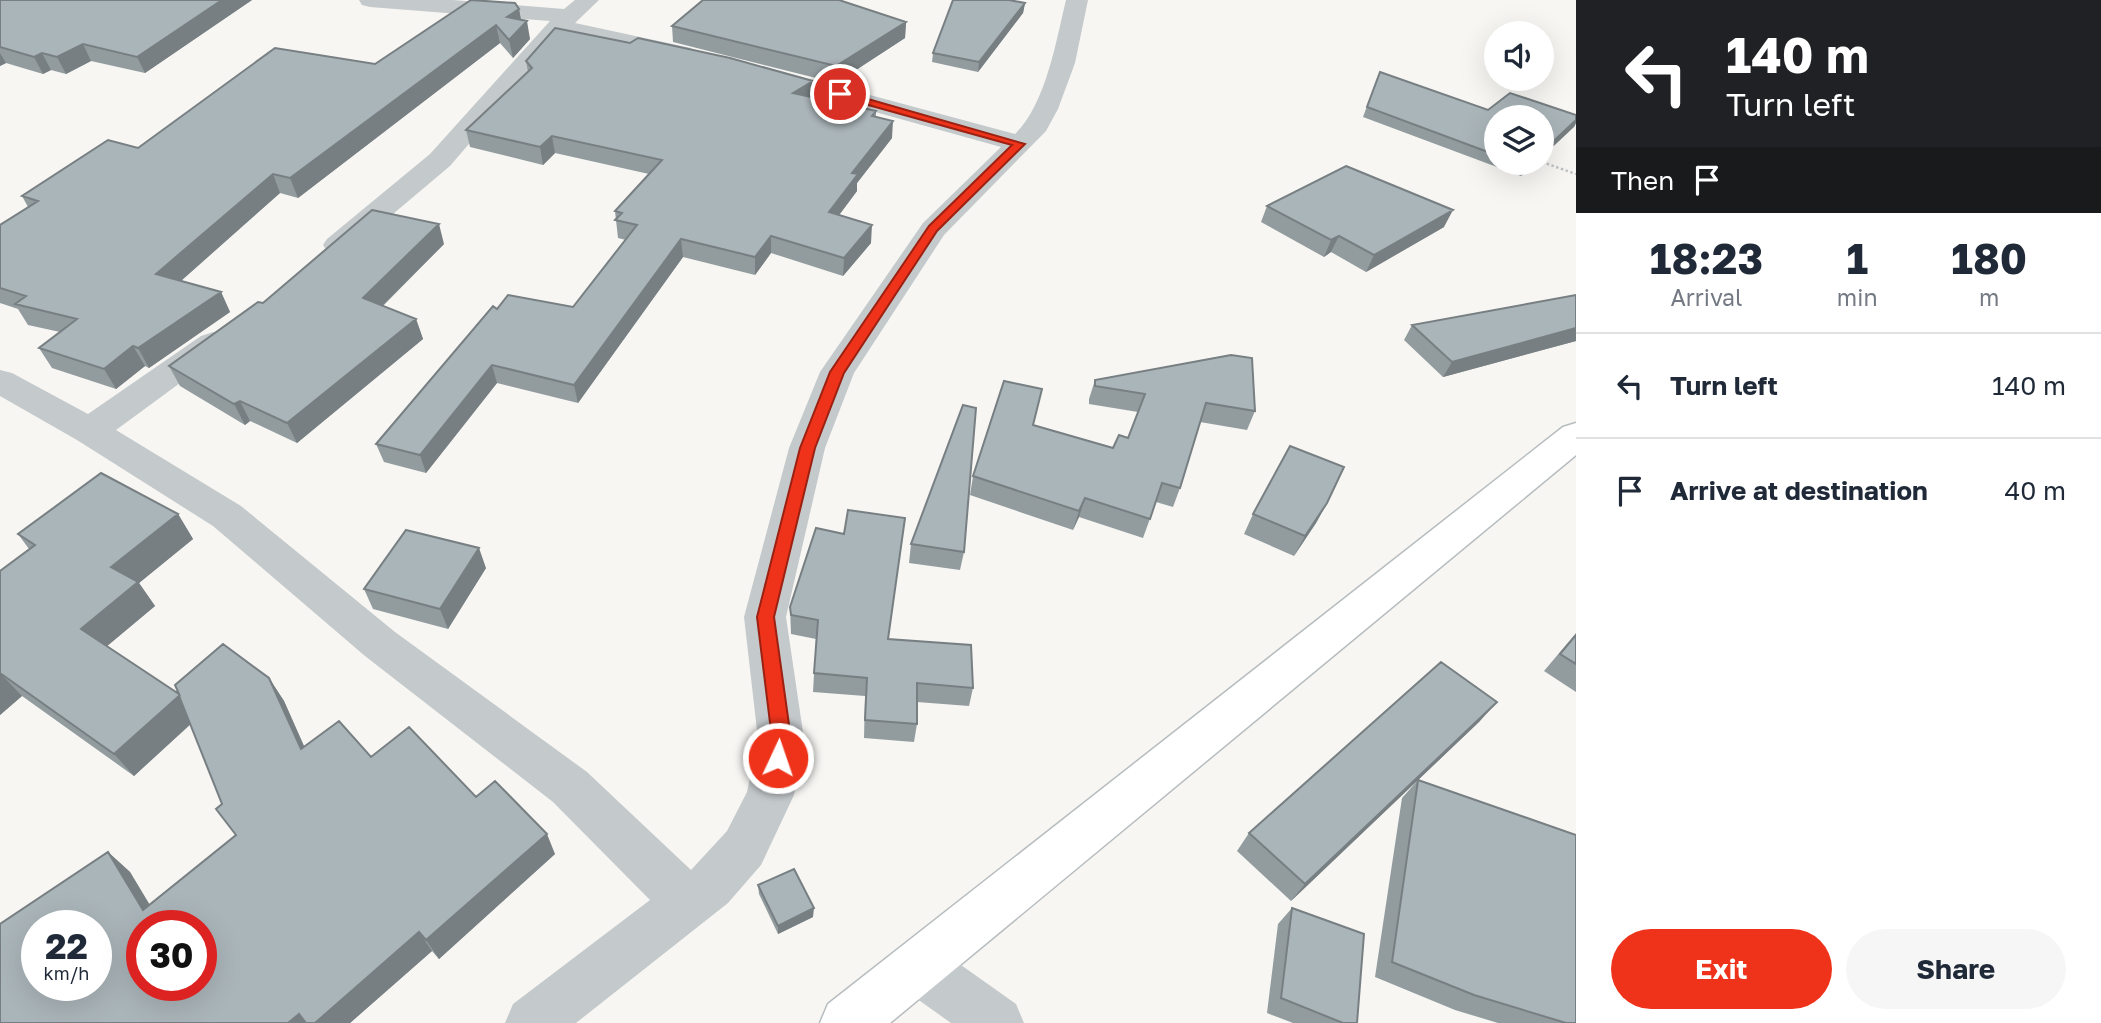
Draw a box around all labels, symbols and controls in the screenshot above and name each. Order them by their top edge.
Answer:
map controls [1484,21,1554,175]
button: sound [1484,21,1554,91]
text: 140 m [1726,25,1869,84]
icon: left [1611,28,1702,119]
pin [810,64,870,124]
icon: arrive [821,75,859,113]
text: Turn left [1726,85,1855,123]
button: layers [1484,105,1554,175]
icon: arrive [1688,161,1726,199]
text: Then [1611,165,1674,196]
text: 18:23 [1650,233,1763,283]
text: 1 [1846,233,1868,283]
text: 180 [1951,233,2027,283]
text: Arrival [1670,283,1742,311]
text: min [1837,283,1878,311]
text: m [1979,283,1999,311]
icon: left [1611,367,1649,405]
text: Turn left [1670,370,1778,401]
text: 140 m [1992,370,2066,401]
icon: arrive [1611,472,1649,510]
text: Arrive at destination [1670,475,1928,506]
text: 40 m [2005,475,2066,506]
position arrow [741,721,815,795]
speed limit sign: 30 [126,910,217,1001]
text: 22 [45,925,88,967]
button: Exit [1611,929,1832,1009]
button: Share [1846,929,2066,1009]
text: km/h [44,962,89,984]

